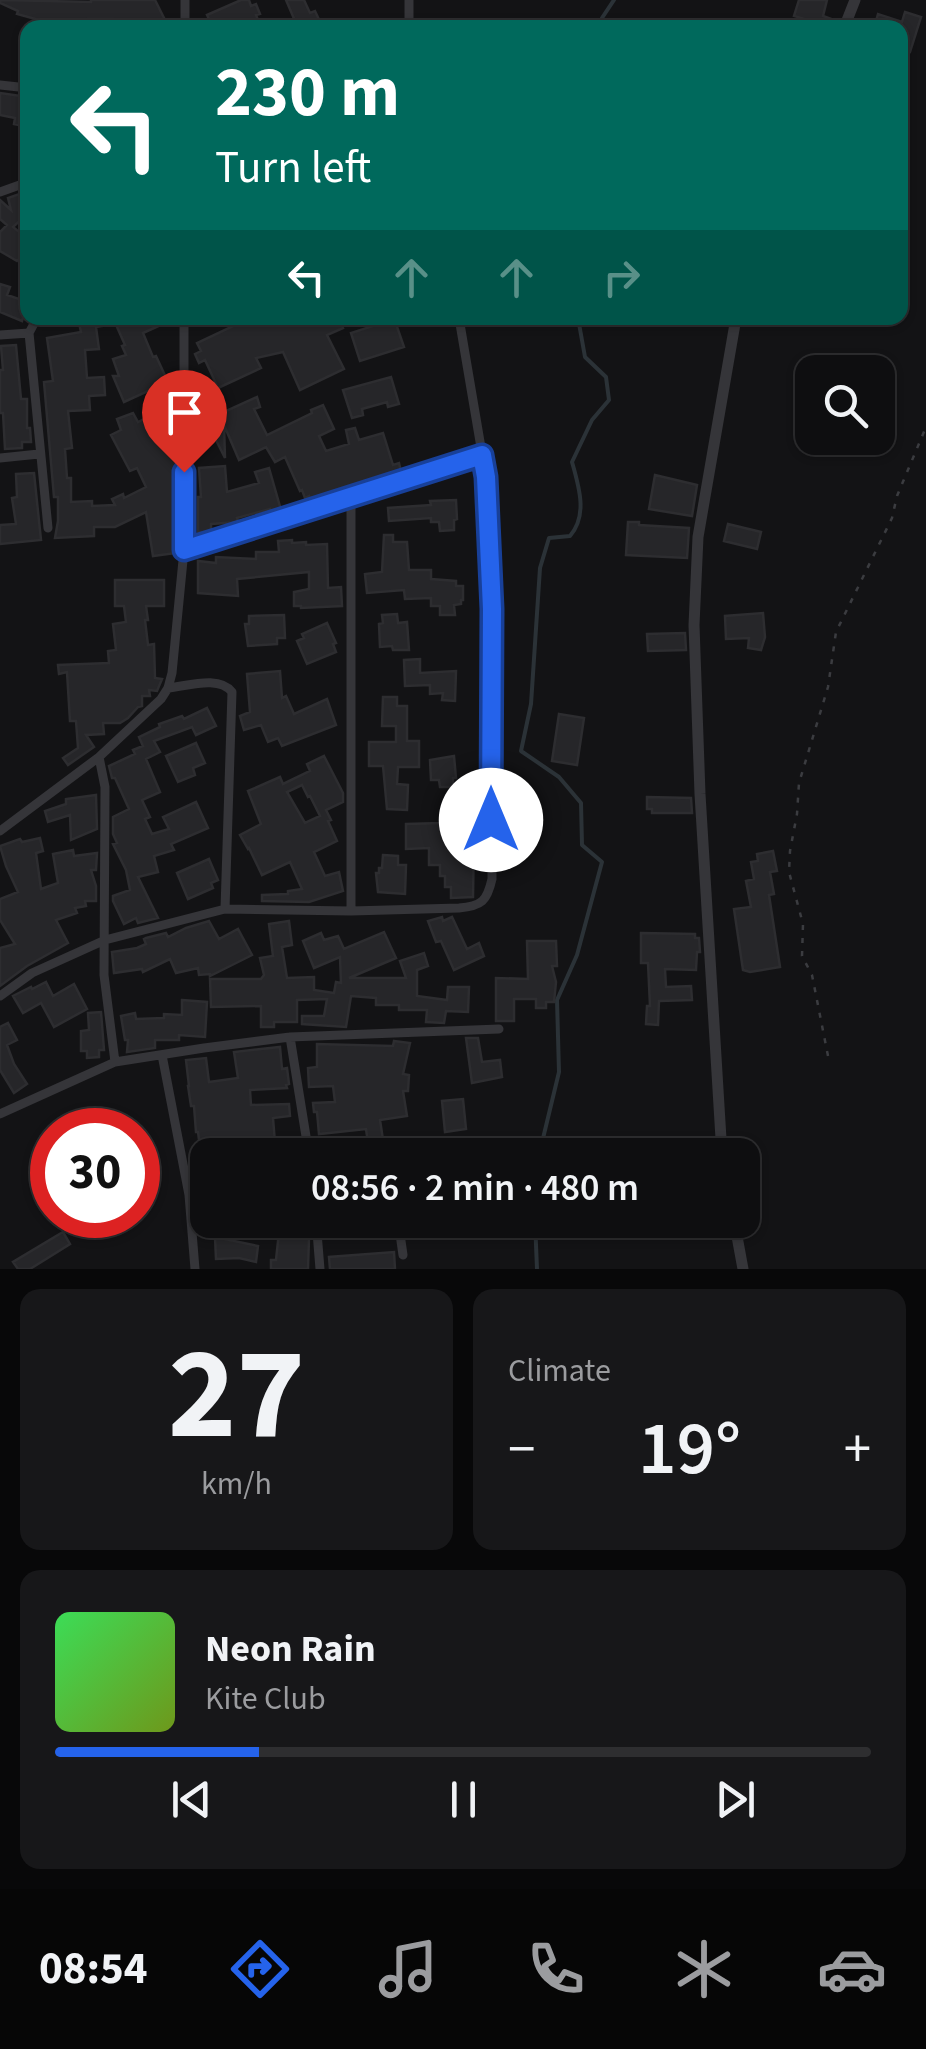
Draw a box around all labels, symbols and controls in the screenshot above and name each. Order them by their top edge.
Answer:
text: 230 m [215,43,400,143]
icon: left [50,60,180,190]
text: Turn left [215,136,371,200]
icon: left [279,250,334,305]
icon: ahead [384,250,439,305]
icon: ahead [489,250,544,305]
icon: right [594,250,649,305]
map controls [795,355,895,455]
button: search [795,355,895,455]
pin [142,370,227,473]
icon: arrive [157,385,212,440]
position arrow [439,768,543,872]
speed limit sign: 30 [30,1108,160,1238]
text: 08:56 · 2 min · 480 m [311,1161,639,1215]
text: 27 [168,1303,305,1488]
text: Climate [508,1348,611,1394]
text: 19° [638,1396,741,1503]
text: − [508,1411,535,1489]
text: + [844,1411,871,1489]
text: km/h [201,1461,272,1507]
text: Neon Rain [205,1622,376,1676]
text: Kite Club [205,1676,326,1722]
icon: previous [164,1772,219,1827]
icon: pause [436,1772,491,1827]
icon: next [708,1772,763,1827]
icon: directions [225,1934,295,2004]
icon: music [373,1934,443,2004]
icon: phone [521,1934,591,2004]
icon: climate [669,1934,739,2004]
icon: car [817,1934,887,2004]
text: 08:54 [39,1937,148,2001]

